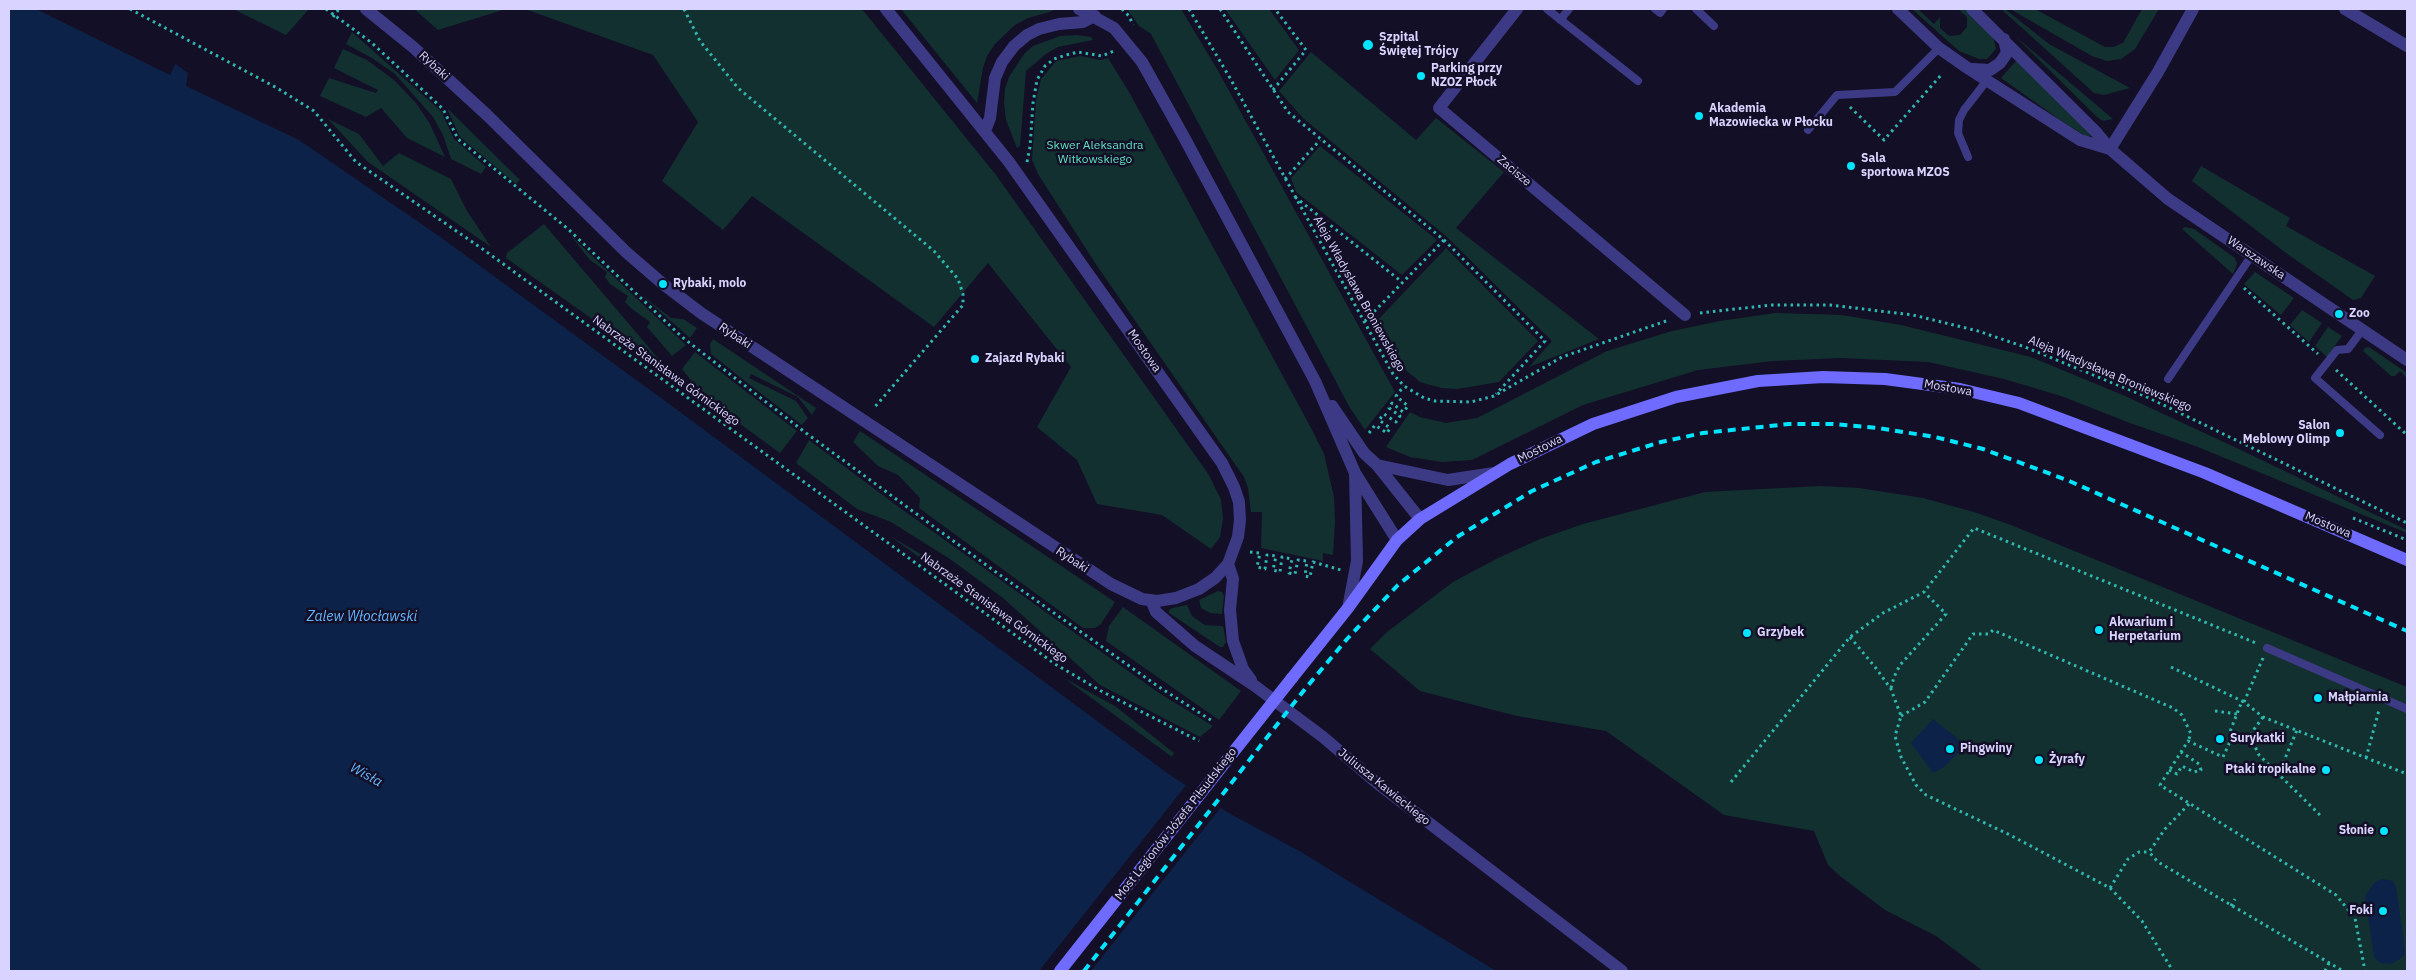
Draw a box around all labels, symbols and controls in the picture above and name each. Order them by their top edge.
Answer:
place label: Szpital Świętej Trójcy [1379,31,1458,59]
marker: Szpital Świętej Trójcy [1361,38,1375,52]
street label: Rybaki [416,48,452,84]
place label: Parking przy NZOZ Płock [1431,62,1502,90]
marker: Parking przy NZOZ Płock [1415,70,1427,82]
place label: Akademia Mazowiecka w Płocku [1709,102,1833,130]
marker: Akademia Mazowiecka w Płocku [1693,110,1705,122]
park label: Skwer Aleksandra Witkowskiego [1047,139,1143,167]
place label: Sala sportowa MZOS [1861,152,1950,180]
street label: Zacisze [1494,153,1534,189]
marker: Sala sportowa MZOS [1845,160,1857,172]
street label: Aleja Władysława Broniewskiego [1310,213,1408,375]
street label: Warszawska [2224,233,2288,283]
place label: Rybaki, molo [673,277,746,291]
marker: Rybaki, molo [657,278,669,290]
place label: Zoo [2349,307,2370,321]
marker: Zoo [2333,308,2345,320]
street label: Nabrzeże Stanisława Górnickiego [590,313,742,429]
street label: Rybaki [716,320,754,352]
street label: Mostowa [1124,327,1164,375]
street label: Aleja Władysława Broniewskiego [2026,333,2194,415]
place label: Zajazd Rybaki [985,352,1065,366]
marker: Zajazd Rybaki [969,353,981,365]
street label: Mostowa [1923,377,1973,399]
place label: Salon Meblowy Olimp [2243,419,2330,447]
marker: Salon Meblowy Olimp [2334,427,2346,439]
street label: Mostowa [1515,432,1565,466]
street label: Mostowa [2303,509,2353,541]
street label: Rybaki [1053,544,1091,576]
street label: Nabrzeże Stanisława Górnickiego [918,550,1070,666]
water label: Zalew Włocławski [307,609,417,625]
place label: Akwarium i Herpetarium [2109,616,2181,644]
marker: Akwarium i Herpetarium [2093,624,2105,636]
place label: Grzybek [1757,626,1804,640]
marker: Grzybek [1741,627,1753,639]
place label: Małpiarnia [2328,691,2388,705]
marker: Małpiarnia [2312,692,2324,704]
place label: Surykatki [2230,732,2285,746]
marker: Surykatki [2214,733,2226,745]
place label: Pingwiny [1960,742,2012,756]
marker: Pingwiny [1944,743,1956,755]
street label: Most Legionów Józefa Piłsudskiego [1112,745,1240,903]
street label: Juliusza Kawieckiego [1335,746,1433,828]
place label: Żyrafy [2049,753,2085,767]
marker: Żyrafy [2033,754,2045,766]
water label: Wisła [347,759,385,791]
place label: Ptaki tropikalne [2225,763,2316,777]
marker: Ptaki tropikalne [2320,764,2332,776]
place label: Słonie [2339,824,2374,838]
marker: Słonie [2378,825,2390,837]
place label: Foki [2349,904,2373,918]
marker: Foki [2377,905,2389,917]

